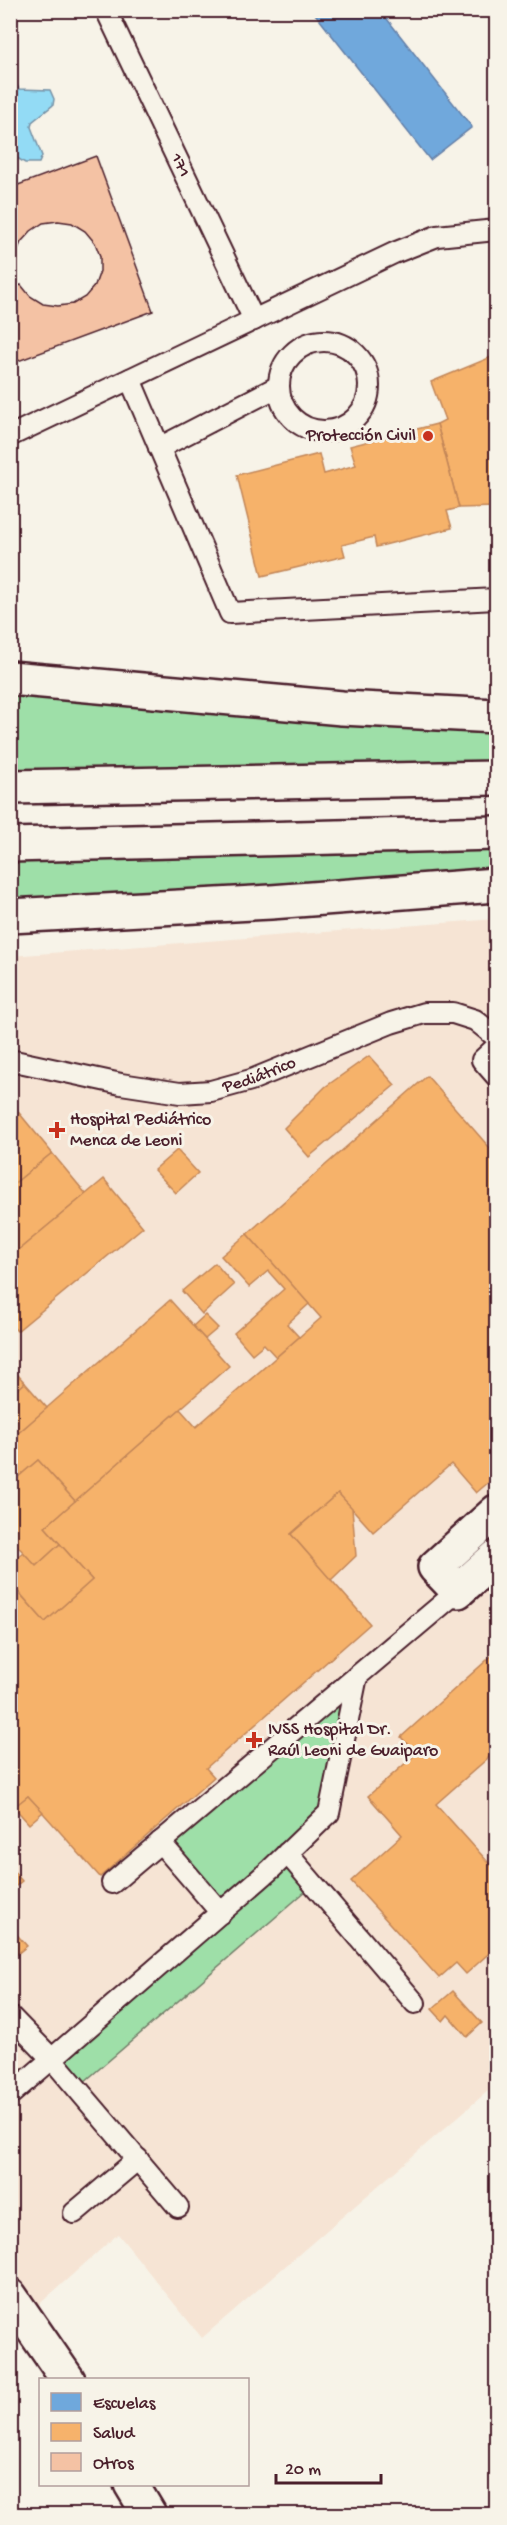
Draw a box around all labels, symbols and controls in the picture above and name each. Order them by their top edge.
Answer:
street label: 171 [165,149,195,181]
place label: Protección Civil [305,426,416,447]
marker: Protección Civil [421,429,435,443]
street label: Pediátrico [219,1052,299,1098]
place label: Hospital Pediátrico Menca de Leoni [70,1110,211,1152]
marker: Hospital Pediátrico Menca de Leoni [48,1121,66,1139]
place label: IVSS Hospital Dr. Raúl Leoni de Guaiparo [268,1720,438,1762]
marker: IVSS Hospital Dr. Raúl Leoni de Guaiparo [245,1731,263,1749]
legend [39,2378,249,2486]
text: Escuelas [93,2394,157,2415]
text: Salud [93,2424,136,2445]
scale bar [276,2447,381,2485]
text: Otros [93,2454,135,2475]
text: 20 m [285,2460,321,2481]

